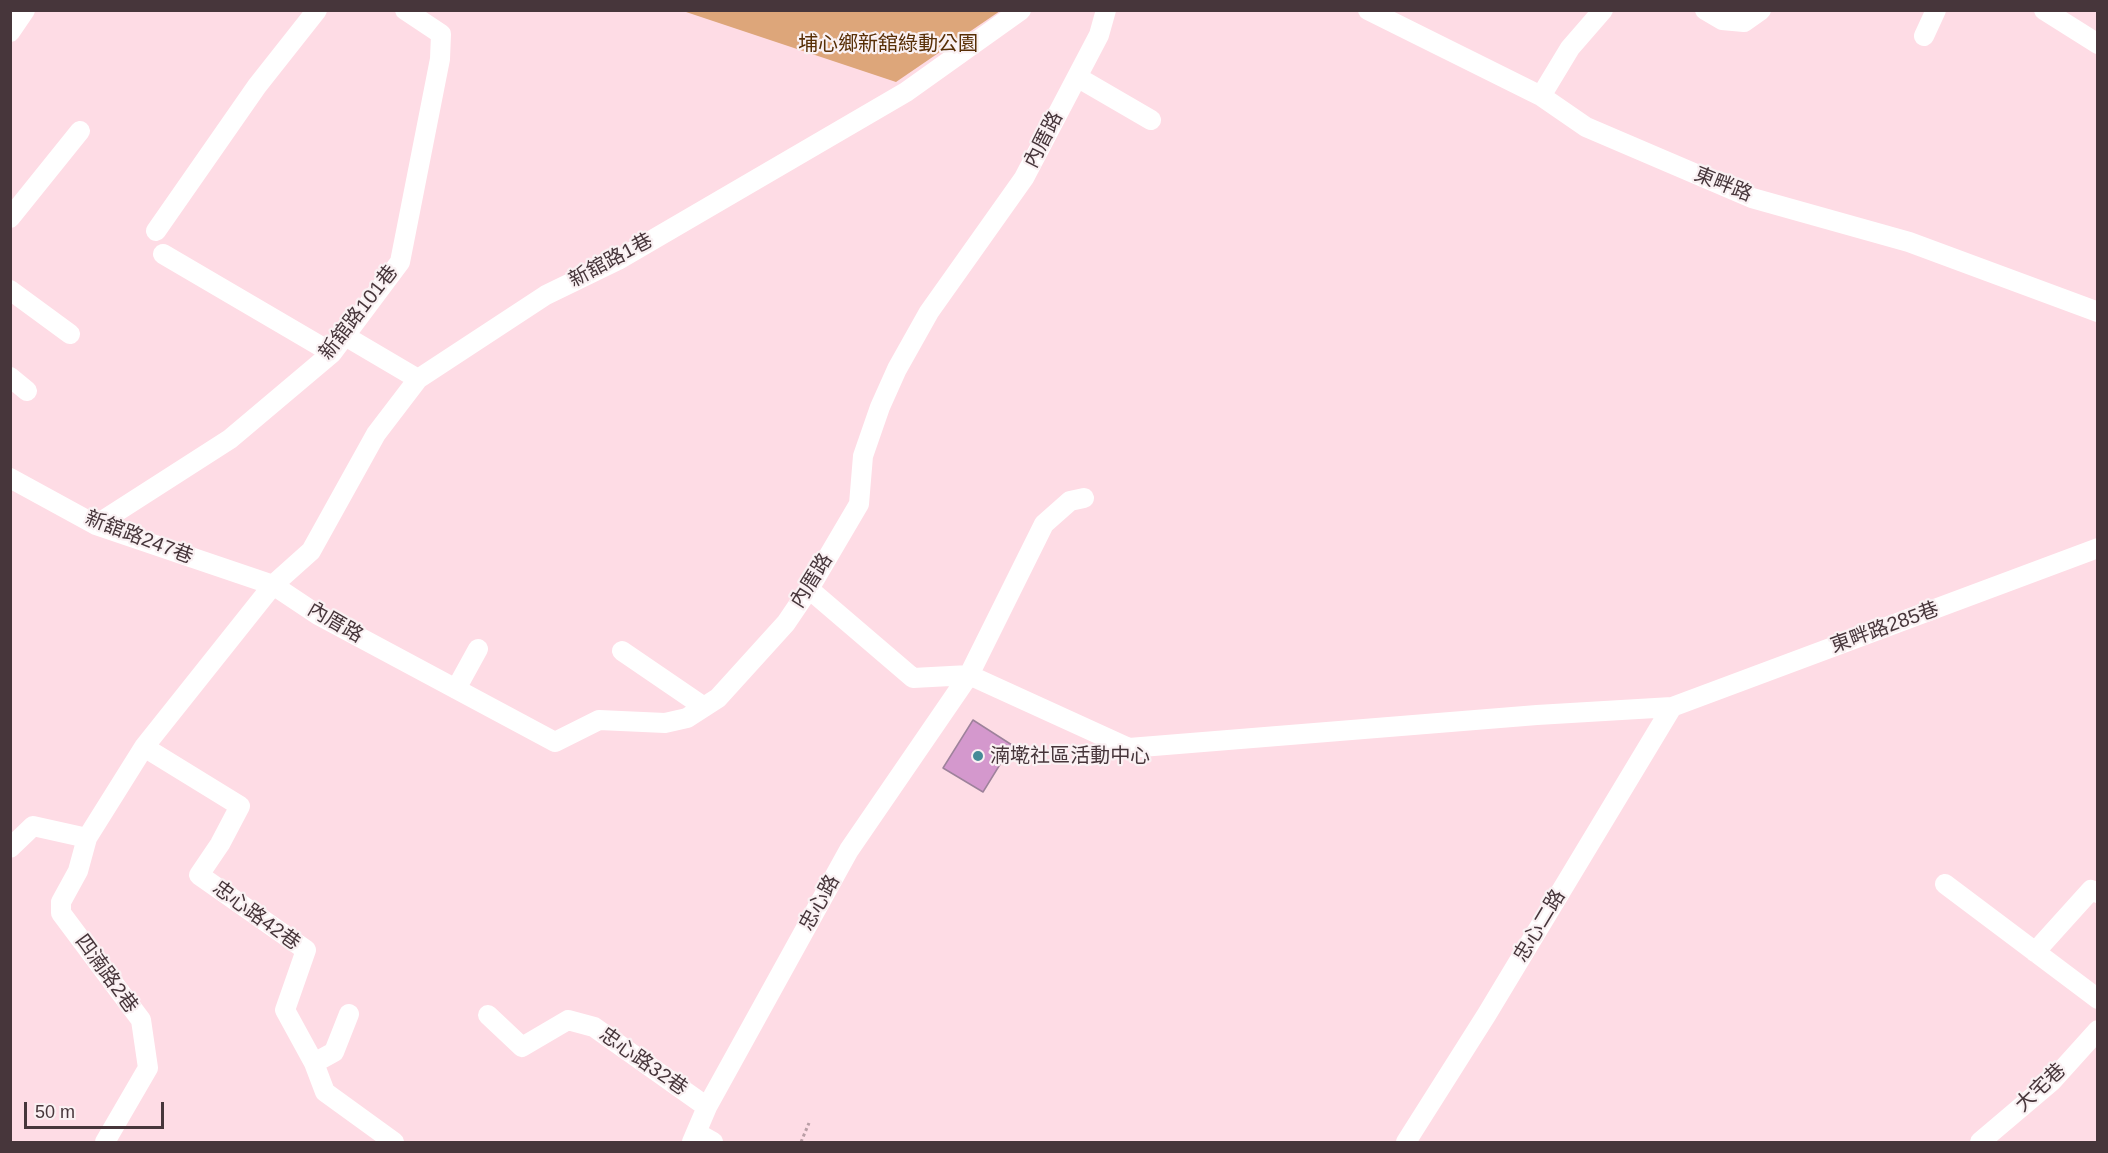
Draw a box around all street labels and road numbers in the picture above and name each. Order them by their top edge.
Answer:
street label: 內厝路 [1020,108,1068,172]
street label: 東畔路 [1691,163,1755,207]
street label: 新舘路1巷 [565,229,657,293]
street label: 新舘路101巷 [315,261,403,365]
street label: 新舘路247巷 [82,506,196,570]
street label: 內厝路 [786,549,838,613]
street label: 東畔路285巷 [1828,597,1942,659]
street label: 內厝路 [303,598,367,648]
street label: 忠心路 [795,871,845,935]
street label: 忠心路42巷 [208,876,304,956]
street label: 忠心二路 [1509,886,1571,966]
street label: 四湳路2巷 [70,930,142,1018]
street label: 忠心路32巷 [594,1023,692,1101]
street label: 大宅巷 [2011,1059,2071,1117]

